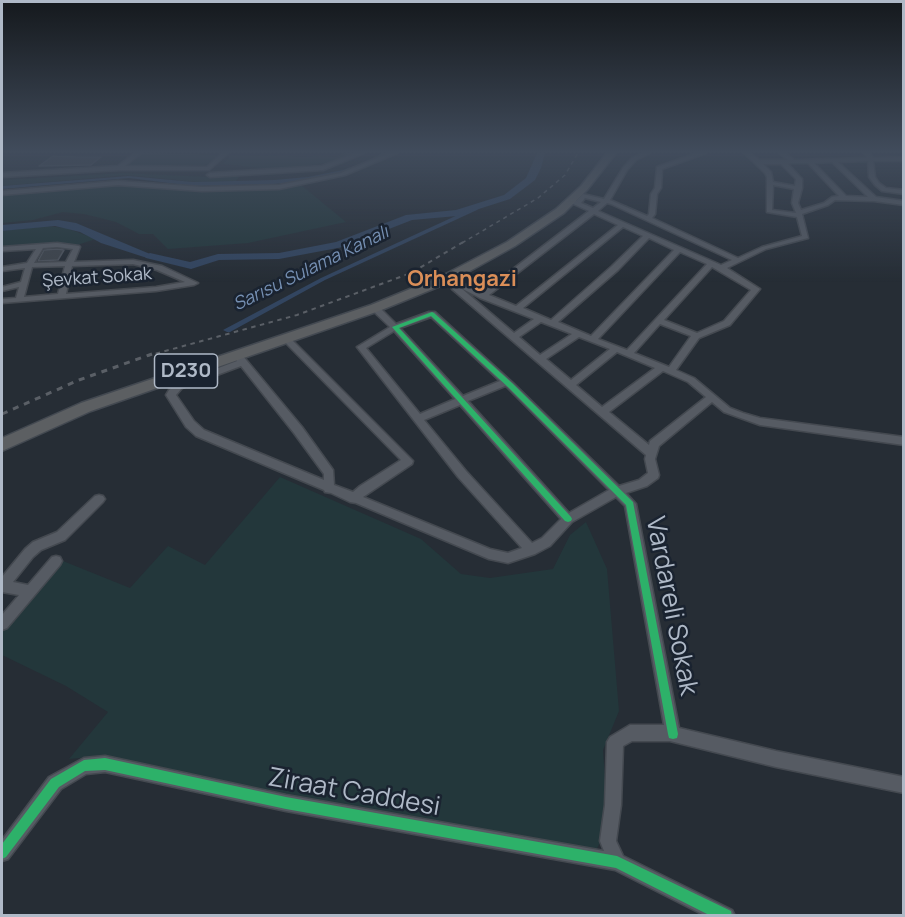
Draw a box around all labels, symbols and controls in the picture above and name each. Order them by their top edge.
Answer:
water label: Sarısu Sulama Kanalı [230,222,392,316]
street label: Şevkat Sokak [42,263,152,293]
district label: Orhangazi [407,267,517,293]
road number: D230 [154,354,218,388]
street label: Vardareli Sokak [638,514,704,698]
street label: Ziraat Caddesi [266,763,442,823]

